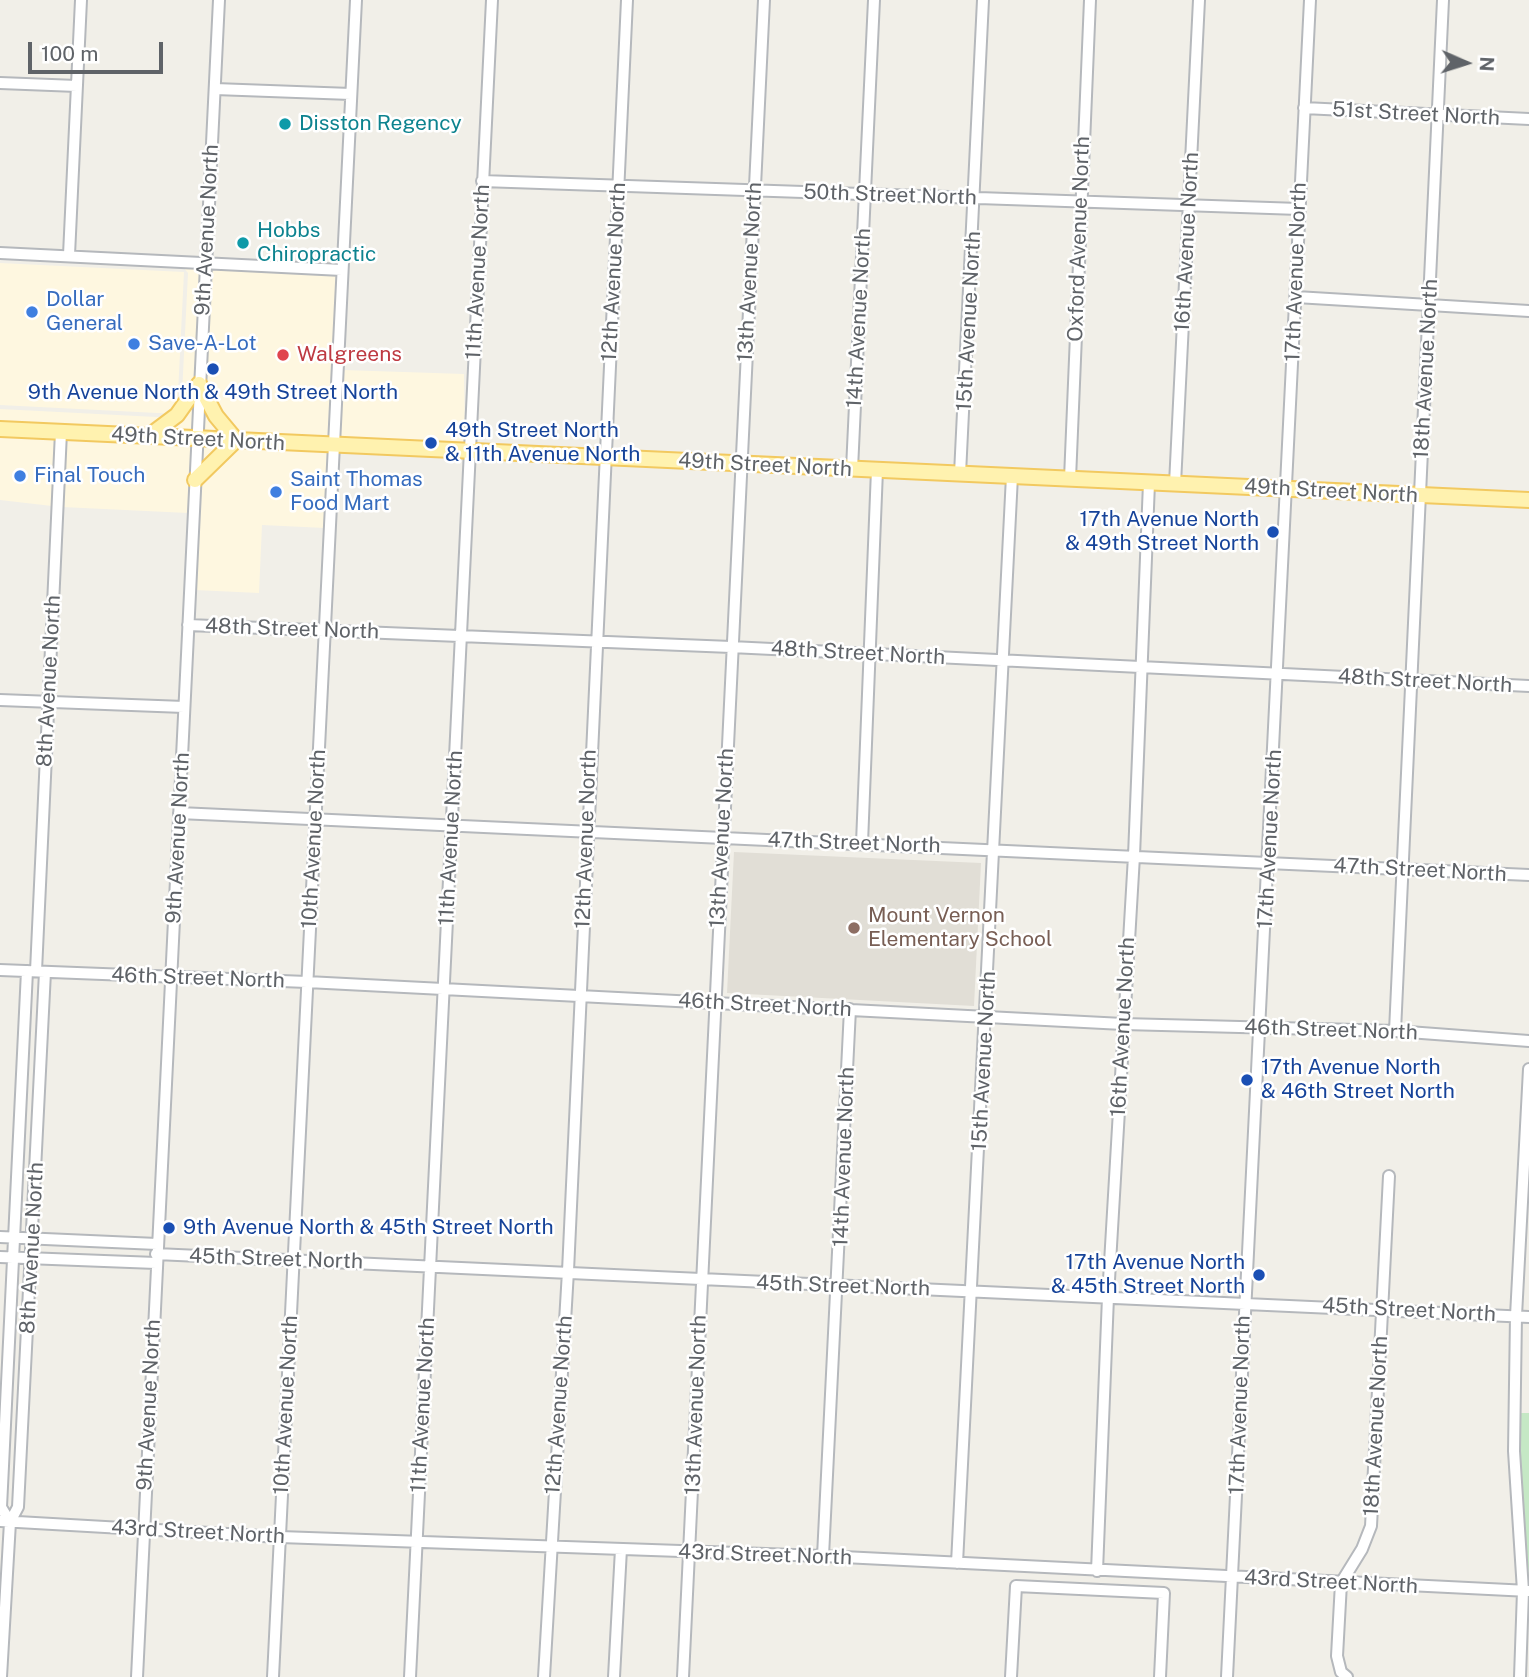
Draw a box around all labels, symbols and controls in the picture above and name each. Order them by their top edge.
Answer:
scale bar [32,28,166,72]
north arrow [1431,28,1501,98]
text: 100 m [41,41,98,66]
text: N [1476,56,1498,72]
street label: 51st Street North [1332,97,1500,131]
place label: Disston Regency [299,111,462,137]
marker: Disston Regency [277,116,293,132]
street label: Oxford Avenue North [1063,136,1095,342]
street label: 9th Avenue North [190,144,224,316]
street label: 16th Avenue North [1170,151,1204,333]
street label: 50th Street North [803,179,977,211]
street label: 13th Avenue North [733,181,767,363]
street label: 12th Avenue North [597,182,631,362]
street label: 17th Avenue North [1280,182,1312,362]
street label: 11th Avenue North [461,184,495,360]
place label: Hobbs Chiropractic [257,218,376,268]
street label: 14th Avenue North [842,227,876,409]
street label: 15th Avenue North [952,230,986,412]
marker: Hobbs Chiropractic [235,235,251,251]
street label: 18th Avenue North [1409,278,1443,460]
place label: Dollar General [46,287,123,337]
marker: Dollar General [24,304,40,320]
place label: Save-A-Lot [148,331,257,357]
marker: Save-A-Lot [126,336,142,352]
place label: Walgreens [297,342,402,368]
marker: Walgreens [275,347,291,363]
marker: 9th Avenue North & 49th Street North [205,361,221,377]
place label: 9th Avenue North & 49th Street North [28,380,398,406]
place label: 49th Street North & 11th Avenue North [445,418,640,468]
street label: 49th Street North [111,422,285,456]
marker: 49th Street North & 11th Avenue North [423,435,439,451]
street label: 49th Street North [678,448,852,482]
place label: Final Touch [34,463,145,489]
place label: Saint Thomas Food Mart [290,467,423,517]
marker: Final Touch [12,468,28,484]
street label: 49th Street North [1244,474,1418,508]
marker: Saint Thomas Food Mart [268,484,284,500]
place label: 17th Avenue North & 49th Street North [1065,507,1259,557]
marker: 17th Avenue North & 49th Street North [1265,524,1281,540]
street label: 8th Avenue North [32,594,66,768]
street label: 48th Street North [204,613,380,645]
street label: 48th Street North [770,636,946,670]
street label: 48th Street North [1337,664,1513,698]
street label: 13th Avenue North [705,747,739,929]
street label: 10th Avenue North [297,749,331,929]
street label: 12th Avenue North [570,749,602,929]
street label: 17th Avenue North [1253,749,1287,929]
street label: 11th Avenue North [434,750,468,926]
street label: 9th Avenue North [161,752,195,924]
street label: 47th Street North [767,827,941,859]
street label: 47th Street North [1333,853,1507,887]
place label: Mount Vernon Elementary School [868,903,1052,953]
marker: Mount Vernon Elementary School [846,920,862,936]
street label: 16th Avenue North [1106,936,1140,1118]
street label: 46th Street North [111,962,285,994]
street label: 15th Avenue North [967,970,1001,1152]
street label: 46th Street North [678,988,852,1022]
street label: 46th Street North [1244,1014,1418,1046]
place label: 17th Avenue North & 46th Street North [1261,1055,1455,1105]
street label: 14th Avenue North [828,1067,860,1247]
marker: 17th Avenue North & 46th Street North [1239,1072,1255,1088]
street label: 8th Avenue North [15,1161,49,1335]
place label: 9th Avenue North & 45th Street North [183,1215,554,1241]
marker: 9th Avenue North & 45th Street North [161,1220,177,1236]
street label: 45th Street North [189,1243,363,1275]
place label: 17th Avenue North & 45th Street North [1051,1250,1245,1300]
marker: 17th Avenue North & 45th Street North [1251,1267,1267,1283]
street label: 45th Street North [756,1270,930,1302]
street label: 45th Street North [1321,1293,1497,1327]
street label: 10th Avenue North [269,1315,303,1495]
street label: 12th Avenue North [540,1315,578,1495]
street label: 13th Avenue North [680,1315,712,1495]
street label: 17th Avenue North [1224,1315,1256,1495]
street label: 11th Avenue North [406,1317,440,1493]
street label: 9th Avenue North [132,1319,166,1491]
street label: 18th Avenue North [1359,1335,1393,1517]
street label: 43rd Street North [110,1515,286,1549]
street label: 43rd Street North [677,1539,853,1571]
street label: 43rd Street North [1243,1565,1419,1599]

